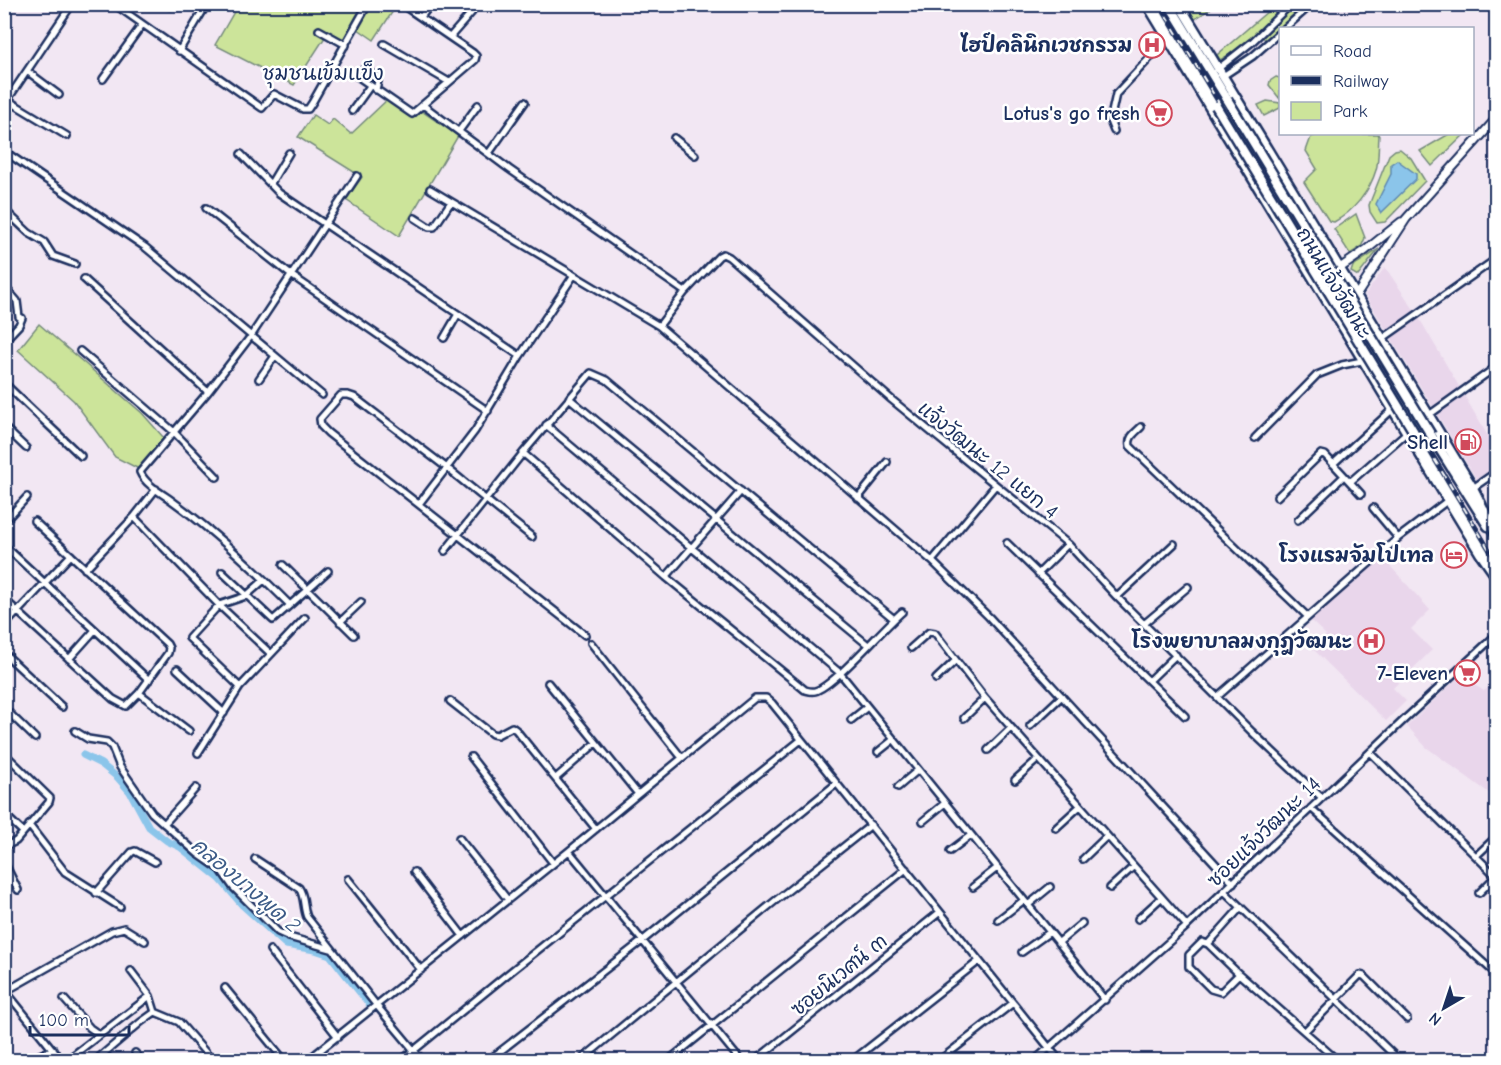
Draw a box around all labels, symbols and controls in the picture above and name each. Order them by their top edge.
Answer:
legend [1279,27,1474,135]
hospital icon: ไฮป์คลินิกเวชกรรม [1137,30,1167,60]
place label: ไฮป์คลินิกเวชกรรม [960,32,1132,57]
text: Road [1333,41,1372,62]
district label: ชุมชนเข้มแข็ง [262,60,384,89]
text: Railway [1333,71,1390,92]
supermarket icon: Lotus's go fresh [1144,98,1174,128]
text: Park [1333,101,1368,122]
place label: Lotus's go fresh [1003,102,1140,125]
street label: ถนนแจ้งวัฒนะ [1292,222,1378,343]
street label: แจ้งวัฒนะ 12 แยก 4 [913,395,1064,524]
fuel station icon: Shell [1453,427,1483,457]
place label: Shell [1407,431,1448,454]
hotel icon: โรงแรมจัมโปเทล [1439,540,1469,570]
place label: โรงแรมจัมโปเทล [1279,542,1434,567]
hospital icon: โรงพยาบาลมงกุฎวัฒนะ [1356,626,1386,656]
place label: โรงพยาบาลมงกุฎวัฒนะ [1131,628,1352,656]
supermarket icon: 7-Eleven [1452,658,1482,688]
place label: 7-Eleven [1377,662,1448,685]
street label: ซอยแจ้งวัฒนะ 14 [1201,771,1325,892]
water label: คลองบางพูด 2 [184,833,305,940]
street label: ซอยนิเวศน์ ๓ [785,928,892,1021]
north arrow [1414,978,1474,1038]
scale bar [30,999,129,1037]
text: N [1425,1009,1445,1029]
text: 100 m [39,1010,89,1031]

